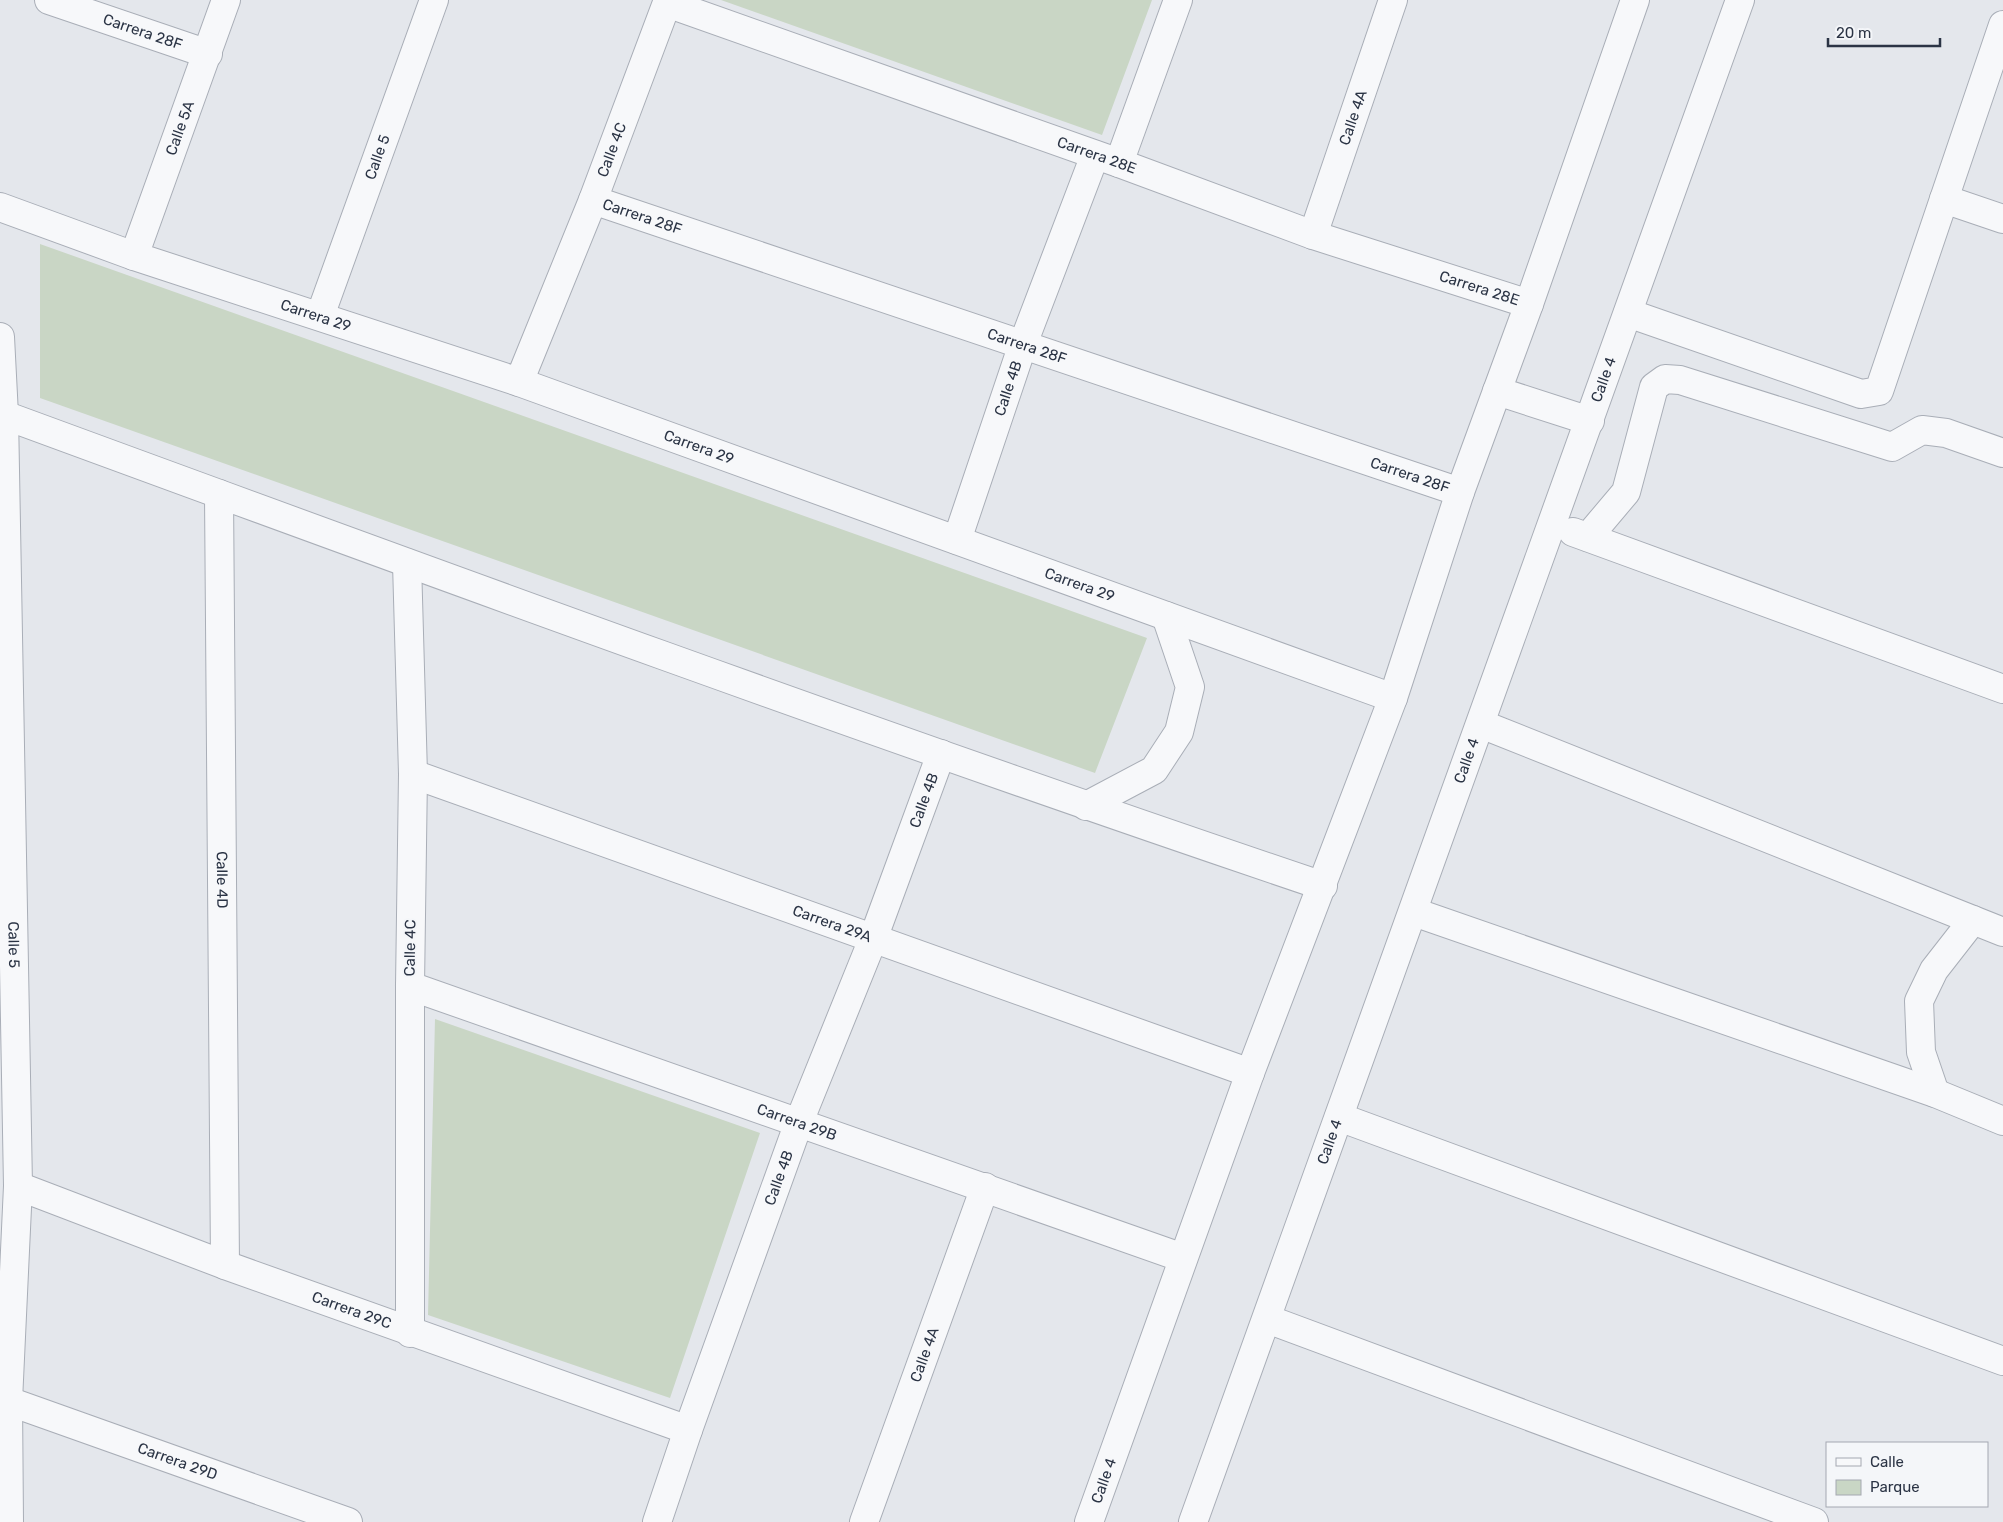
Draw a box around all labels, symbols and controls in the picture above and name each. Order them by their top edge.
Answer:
street label: Carrera 28F [101,10,185,54]
scale bar [1828,15,1940,47]
text: 20 m [1836,24,1871,42]
street label: Calle 4A [1335,88,1371,148]
street label: Calle 5A [162,98,198,158]
street label: Calle 4C [593,120,630,180]
street label: Calle 5 [361,132,394,182]
street label: Carrera 28E [1055,133,1139,178]
street label: Carrera 28F [600,195,685,238]
street label: Carrera 28E [1437,267,1522,309]
street label: Carrera 29 [278,296,354,335]
street label: Carrera 28F [985,324,1069,368]
street label: Calle 4 [1587,354,1620,405]
street label: Calle 4B [990,358,1026,418]
street label: Carrera 29 [661,426,736,468]
street label: Carrera 28F [1368,453,1452,497]
street label: Carrera 29 [1042,564,1117,606]
street label: Calle 4 [1450,736,1483,786]
street label: Calle 4B [906,771,942,830]
street label: Calle 4D [213,851,231,909]
street label: Carrera 29A [790,901,874,946]
street label: Calle 4C [401,919,419,977]
street label: Calle 5 [4,921,23,968]
street label: Carrera 29B [755,1100,839,1144]
street label: Calle 4 [1313,1117,1346,1167]
street label: Calle 4B [761,1148,797,1208]
street label: Carrera 29C [309,1288,394,1333]
street label: Calle 4A [906,1325,943,1384]
street label: Carrera 29D [135,1439,220,1484]
legend [1826,1442,1988,1507]
text: Calle [1870,1453,1904,1471]
street label: Calle 4 [1087,1455,1120,1506]
text: Parque [1870,1478,1920,1496]

